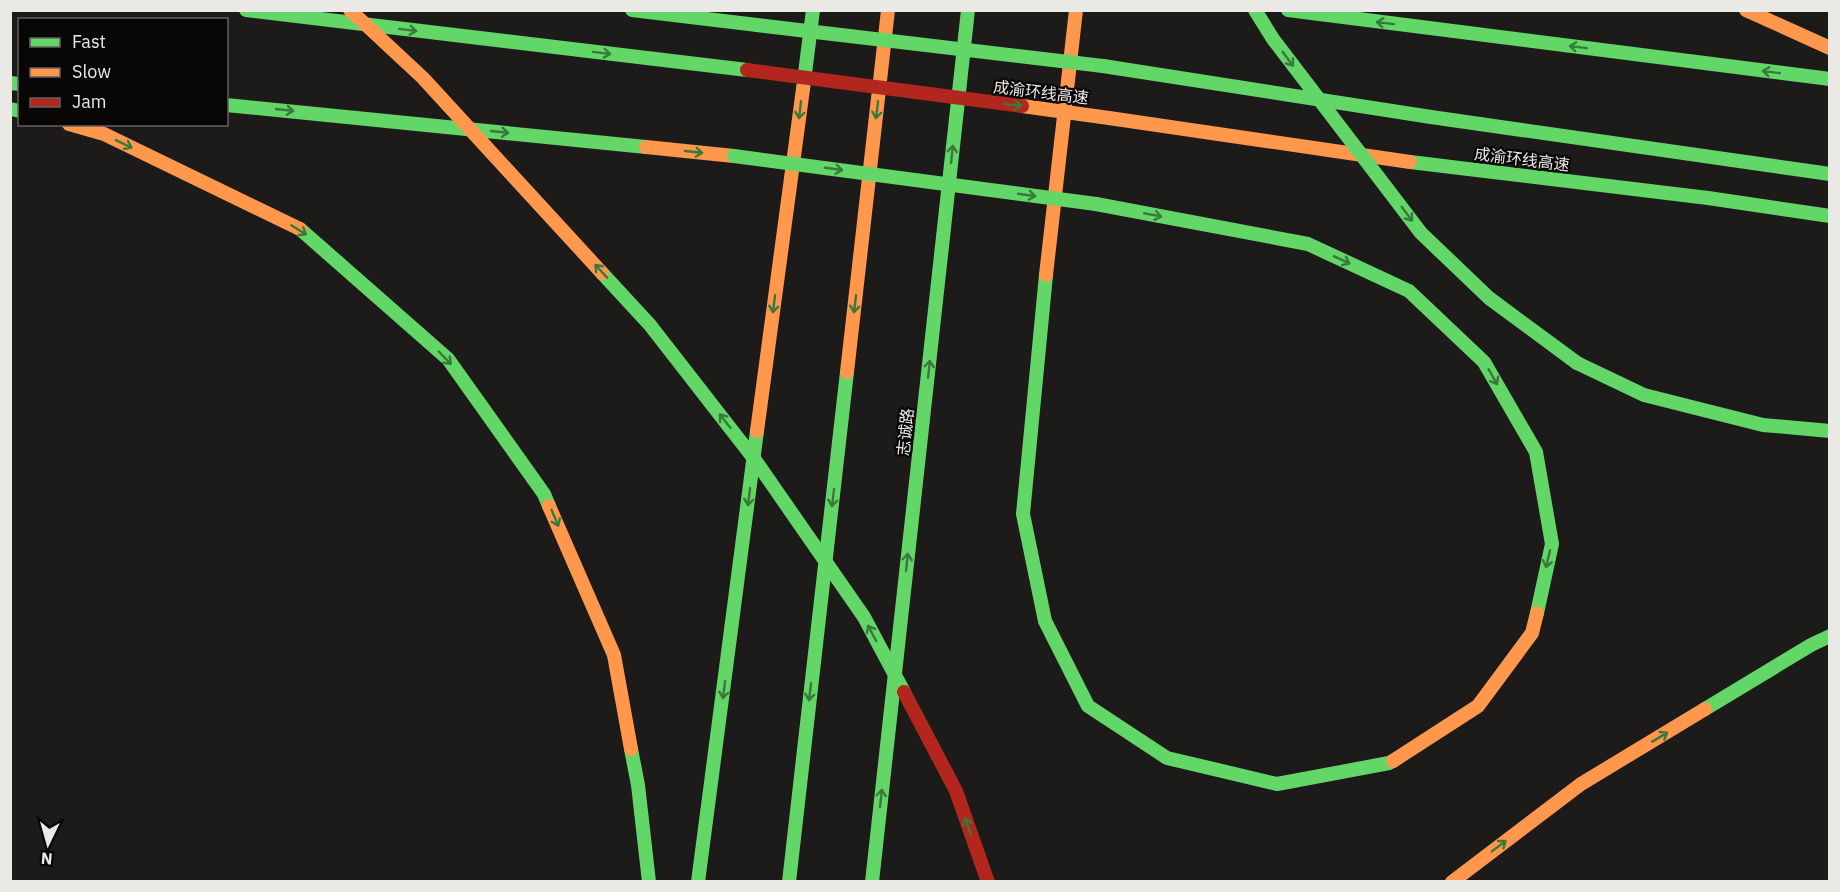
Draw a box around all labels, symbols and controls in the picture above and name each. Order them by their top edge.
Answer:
one-way arrow [1375,17,1395,28]
legend [18,18,228,126]
one-way arrow [398,25,418,36]
text: Fast [72,30,106,53]
one-way arrow [1569,42,1588,53]
one-way arrow [592,48,611,59]
one-way arrow [1282,50,1295,66]
text: Slow [72,60,111,83]
one-way arrow [1762,66,1782,77]
street label: 成渝环线高速 [992,76,1090,108]
text: Jam [72,90,107,113]
one-way arrow [794,100,805,120]
one-way arrow [871,100,882,120]
one-way arrow [1003,100,1023,111]
one-way arrow [274,105,294,116]
one-way arrow [489,127,509,138]
one-way arrow [115,138,133,150]
street label: 成渝环线高速 [1473,143,1571,175]
one-way arrow [947,145,958,164]
one-way arrow [683,147,703,158]
one-way arrow [823,164,843,175]
one-way arrow [1016,189,1036,200]
one-way arrow [1400,205,1413,221]
one-way arrow [1143,210,1163,221]
one-way arrow [290,224,307,236]
one-way arrow [1333,254,1351,266]
one-way arrow [594,264,608,279]
one-way arrow [769,293,780,313]
one-way arrow [849,294,860,314]
one-way arrow [438,350,453,365]
one-way arrow [923,359,934,379]
one-way arrow [1488,368,1499,386]
street label: 志诚路 [893,407,917,457]
one-way arrow [719,414,732,430]
one-way arrow [744,486,755,506]
one-way arrow [827,487,838,507]
one-way arrow [550,509,561,527]
one-way arrow [1542,550,1554,569]
one-way arrow [902,553,913,573]
one-way arrow [866,625,878,642]
one-way arrow [718,680,729,700]
one-way arrow [805,681,816,701]
one-way arrow [1651,730,1668,742]
one-way arrow [876,789,887,809]
north arrow [18,814,78,874]
one-way arrow [962,817,973,836]
one-way arrow [1491,840,1507,853]
text: N [40,848,53,869]

